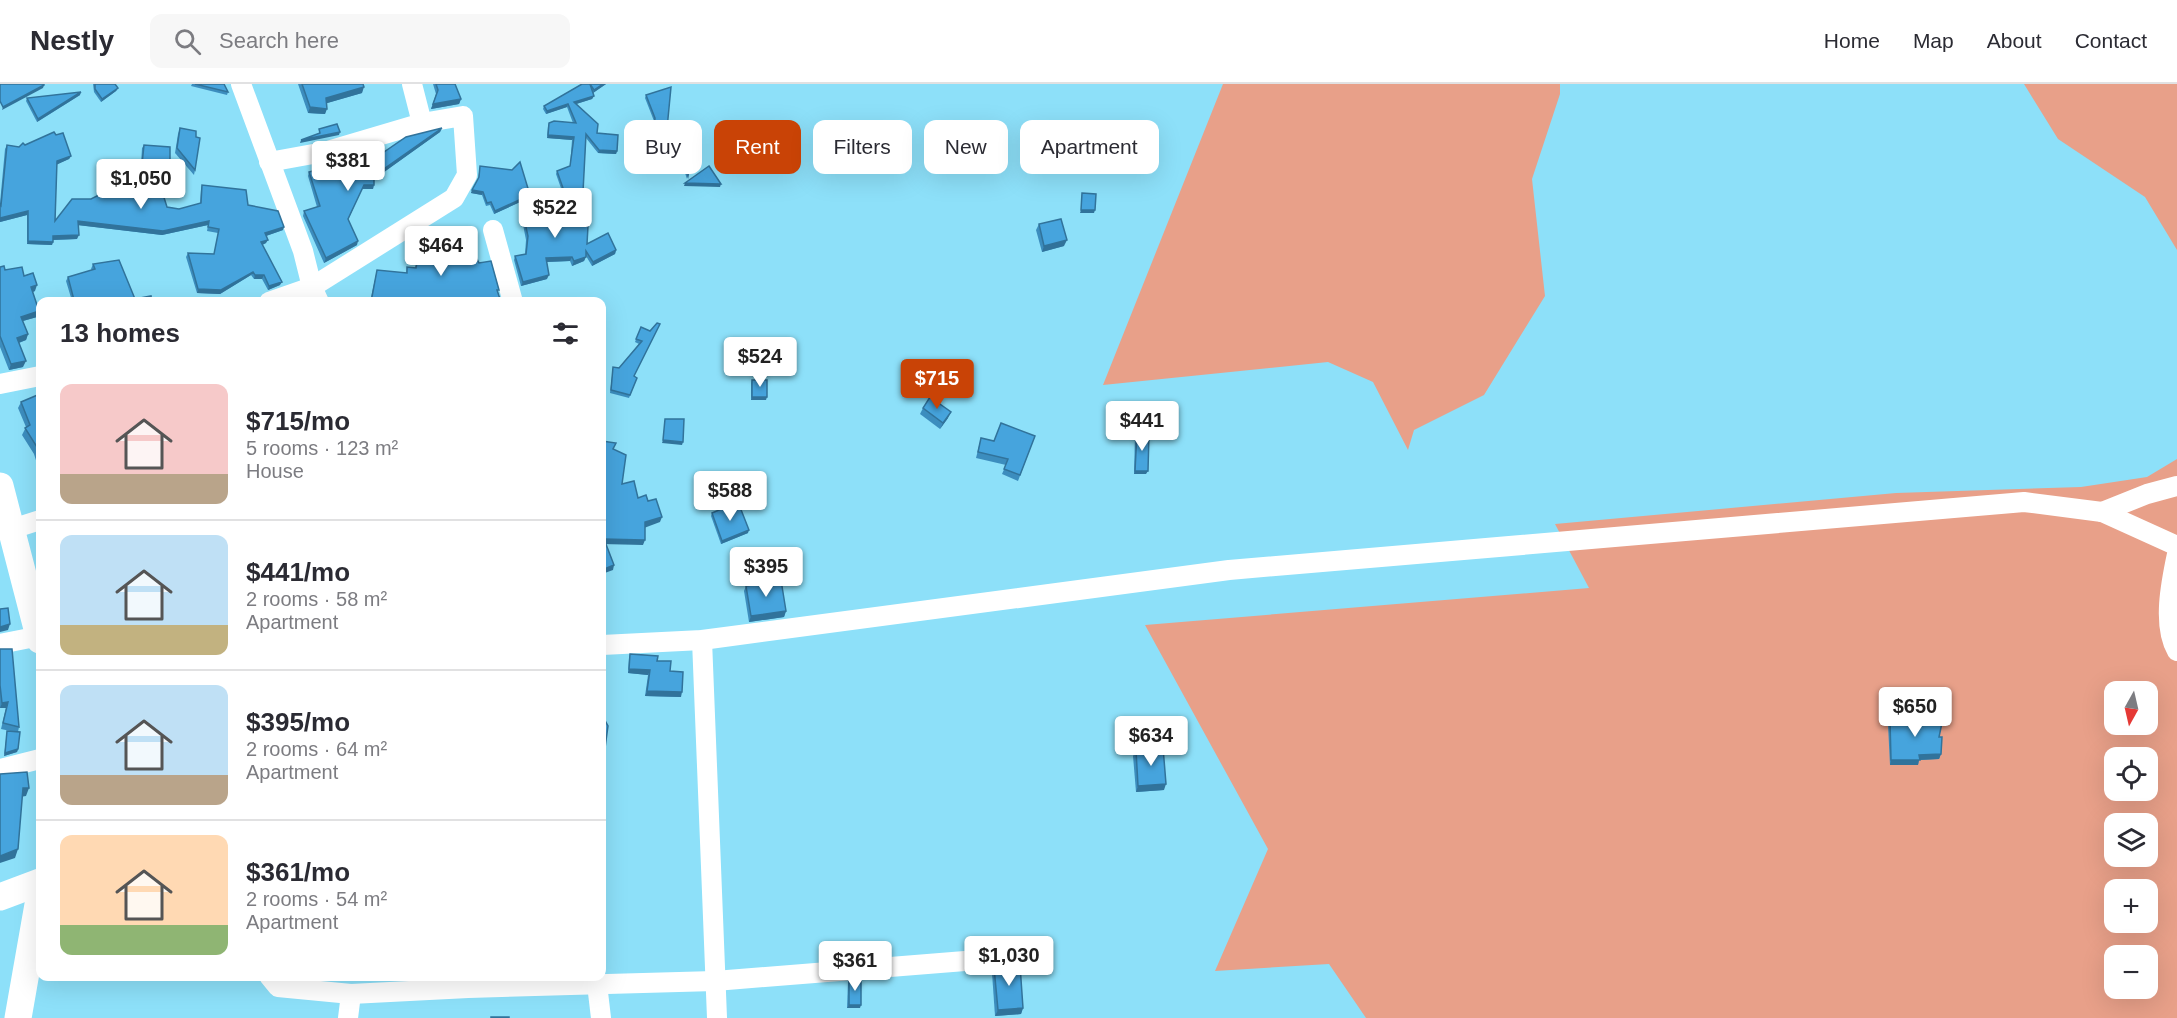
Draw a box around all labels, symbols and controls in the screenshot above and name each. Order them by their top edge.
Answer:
search box [150,14,570,68]
text: Nestly [30,25,114,56]
icon: search [171,25,204,58]
text: Search here [219,28,339,53]
text: Home [1824,29,1880,52]
text: Map [1913,29,1954,52]
text: About [1987,29,2042,52]
text: Contact [2075,29,2147,52]
chip: Buy [624,120,702,174]
chip: Rent [714,120,801,174]
chip: Filters [813,120,912,174]
chip: New [924,120,1008,174]
chip: Apartment [1020,120,1159,174]
pin: $381 [312,141,384,192]
text: $381 [326,149,370,171]
pin: $1,050 [92,159,190,210]
text: $1,050 [110,167,172,189]
pin: $522 [519,188,591,239]
text: $522 [533,196,577,218]
pin: $464 [405,226,477,277]
text: $464 [419,234,463,256]
icon: filters [549,317,582,350]
text: 13 homes [60,318,180,348]
pin: $524 [724,337,796,388]
text: $524 [738,345,782,367]
pin: $715 [901,359,973,410]
text: $715 [915,367,959,389]
pin: $441 [1106,401,1178,452]
text: $715/mo [246,406,350,436]
icon: home [108,408,180,480]
text: $441 [1120,409,1164,431]
text: 5 rooms · 123 m² [246,437,398,459]
text: House [246,460,304,482]
pin: $588 [694,471,766,522]
text: $588 [708,479,752,501]
pin: $395 [730,547,802,598]
text: $395 [744,555,788,577]
text: $441/mo [246,557,350,587]
icon: home [108,559,180,631]
text: 2 rooms · 58 m² [246,588,387,610]
text: Apartment [246,611,338,633]
north arrow [2104,681,2158,735]
map controls [2104,681,2158,999]
pin: $650 [1879,687,1951,738]
text: $650 [1893,695,1937,717]
text: $395/mo [246,707,350,737]
icon: home [108,709,180,781]
pin: $634 [1115,716,1187,767]
text: $634 [1129,724,1173,746]
text: 2 rooms · 64 m² [246,738,387,760]
button: locate [2104,747,2158,801]
text: Apartment [246,761,338,783]
button: layers [2104,813,2158,867]
text: $361/mo [246,857,350,887]
icon: home [108,859,180,931]
button: + [2104,879,2158,933]
text: 2 rooms · 54 m² [246,888,387,910]
text: Apartment [246,911,338,933]
pin: $1,030 [960,936,1058,987]
pin: $361 [819,941,891,992]
text: $1,030 [978,944,1040,966]
button: − [2104,945,2158,999]
text: $361 [833,949,877,971]

